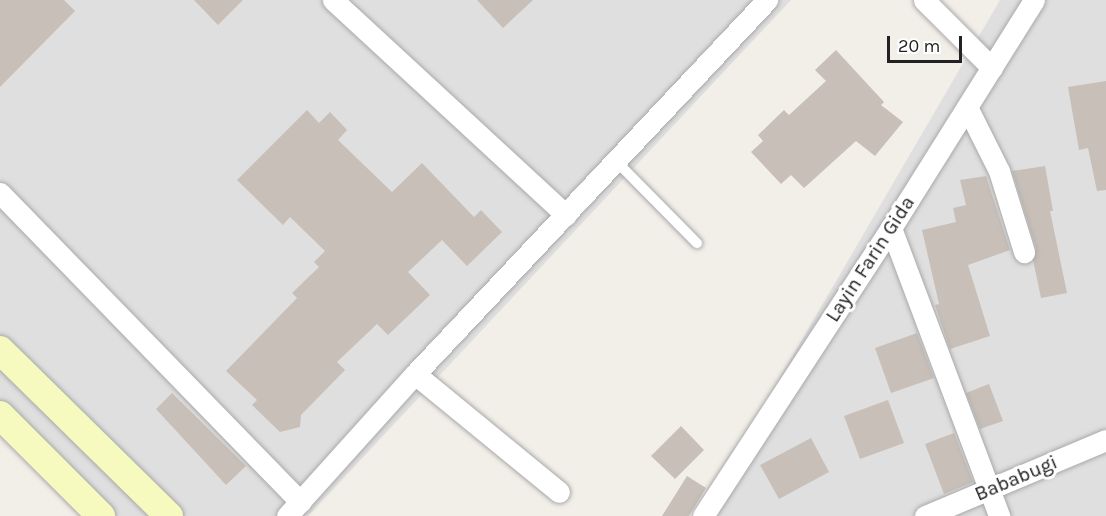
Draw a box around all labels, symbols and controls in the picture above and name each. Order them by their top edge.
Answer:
scale bar [890,24,965,62]
text: 20 m [898,35,940,57]
street label: Layin Farin Gida [820,192,920,326]
street label: Bababugi [971,450,1061,506]

